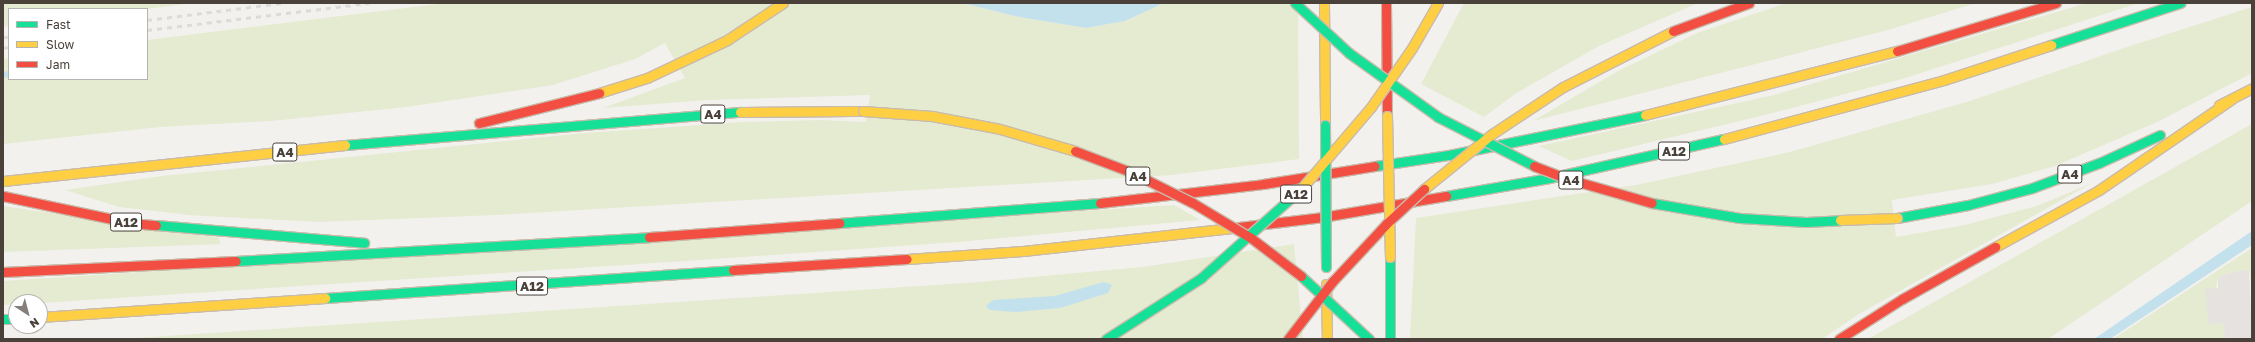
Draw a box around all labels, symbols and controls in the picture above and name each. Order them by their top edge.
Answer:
legend [8,8,148,80]
text: Fast [46,17,71,32]
text: Slow [46,37,74,52]
text: Jam [46,57,70,72]
road number: A4 [700,103,726,125]
road number: A12 [1658,140,1690,162]
road number: A4 [272,141,298,163]
road number: A4 [2057,163,2083,185]
road number: A4 [1125,165,1151,187]
road number: A4 [1558,169,1584,191]
road number: A12 [1280,183,1312,205]
road number: A12 [110,211,142,233]
road number: A12 [516,275,548,297]
north arrow [8,294,48,334]
text: N [28,316,42,331]

